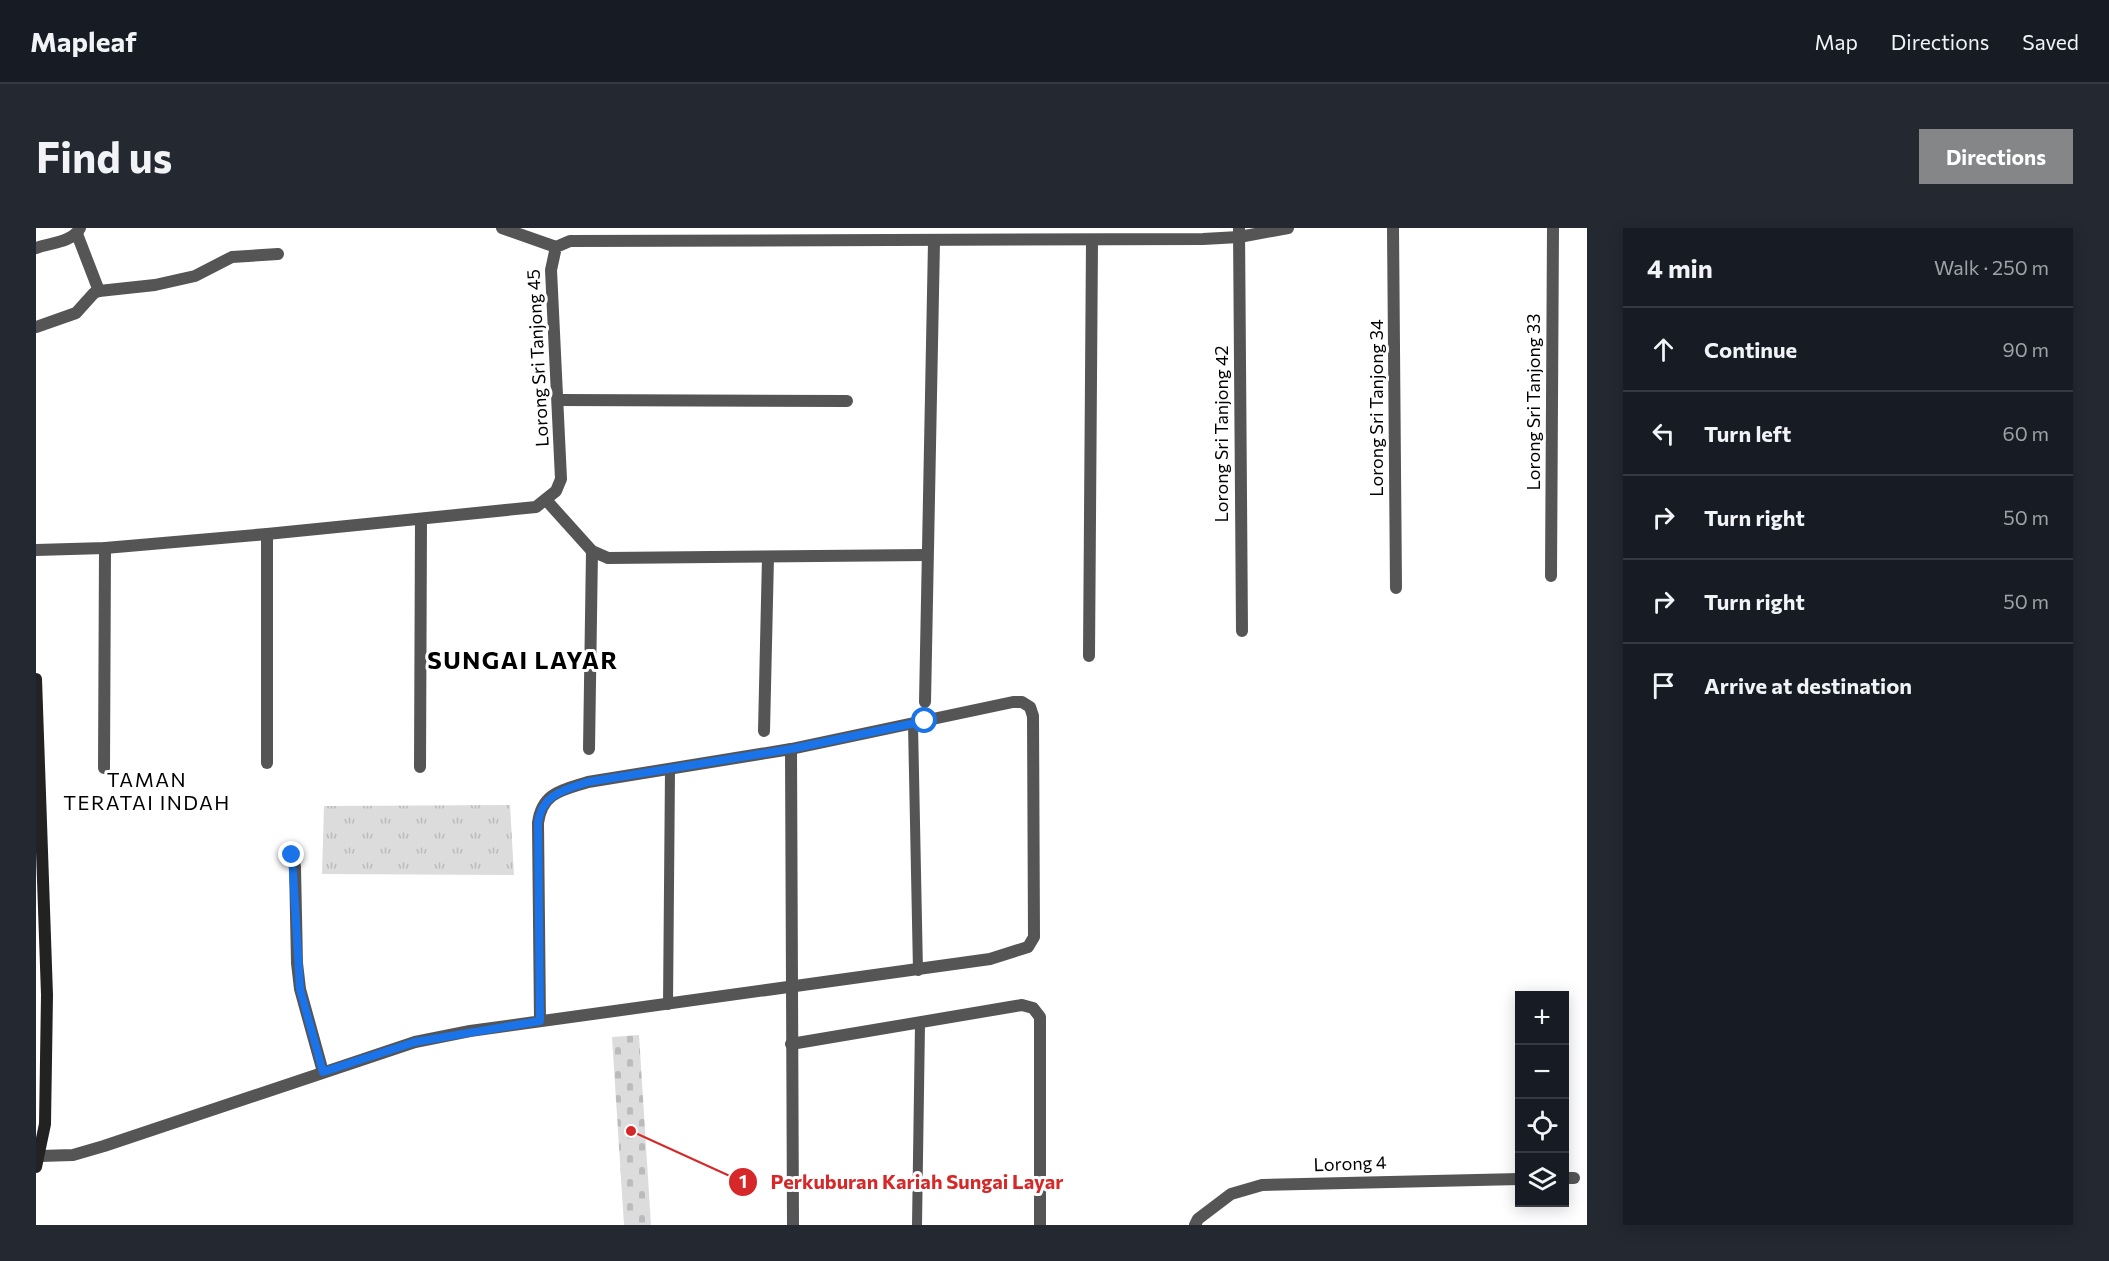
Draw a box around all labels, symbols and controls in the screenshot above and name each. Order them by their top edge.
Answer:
text: Mapleaf [30,24,137,58]
text: Map [1815,29,1858,54]
text: Directions [1891,29,1989,54]
text: Saved [2022,29,2079,54]
button: Directions [1919,129,2073,184]
text: Find us [36,130,172,182]
text: 4 min [1647,252,1713,283]
text: Walk · 250 m [1934,255,2049,279]
street label: Lorong Sri Tanjong 45 [521,269,553,447]
street label: Lorong Sri Tanjong 33 [1522,313,1544,491]
street label: Lorong Sri Tanjong 34 [1365,319,1387,497]
icon: ahead [1647,333,1680,366]
text: Continue [1704,336,1797,363]
text: 90 m [2003,337,2049,361]
street label: Lorong Sri Tanjong 42 [1210,345,1232,523]
icon: left [1647,417,1680,450]
text: Turn left [1704,420,1791,447]
text: 60 m [2003,421,2049,445]
icon: right [1647,501,1680,534]
text: Turn right [1704,504,1805,531]
text: 50 m [2003,505,2049,529]
icon: right [1647,585,1680,618]
text: Turn right [1704,588,1805,615]
text: 50 m [2003,589,2049,613]
district label: SUNGAI LAYAR [427,645,619,674]
icon: arrive [1647,669,1680,702]
text: Arrive at destination [1704,672,1912,699]
route start [911,707,937,733]
district label: TAMAN TERATAI INDAH [63,767,231,814]
route end [278,841,304,867]
map controls [1515,991,1569,1207]
button: + [1515,991,1569,1045]
button: − [1515,1045,1569,1099]
button: locate [1515,1099,1569,1153]
street label: Lorong 4 [1313,1151,1387,1175]
button: layers [1515,1153,1569,1207]
callout: Perkuburan Kariah Sungai Layar [728,1163,1076,1201]
text: Perkuburan Kariah Sungai Layar [770,1169,1064,1193]
text: 1 [739,1170,747,1192]

